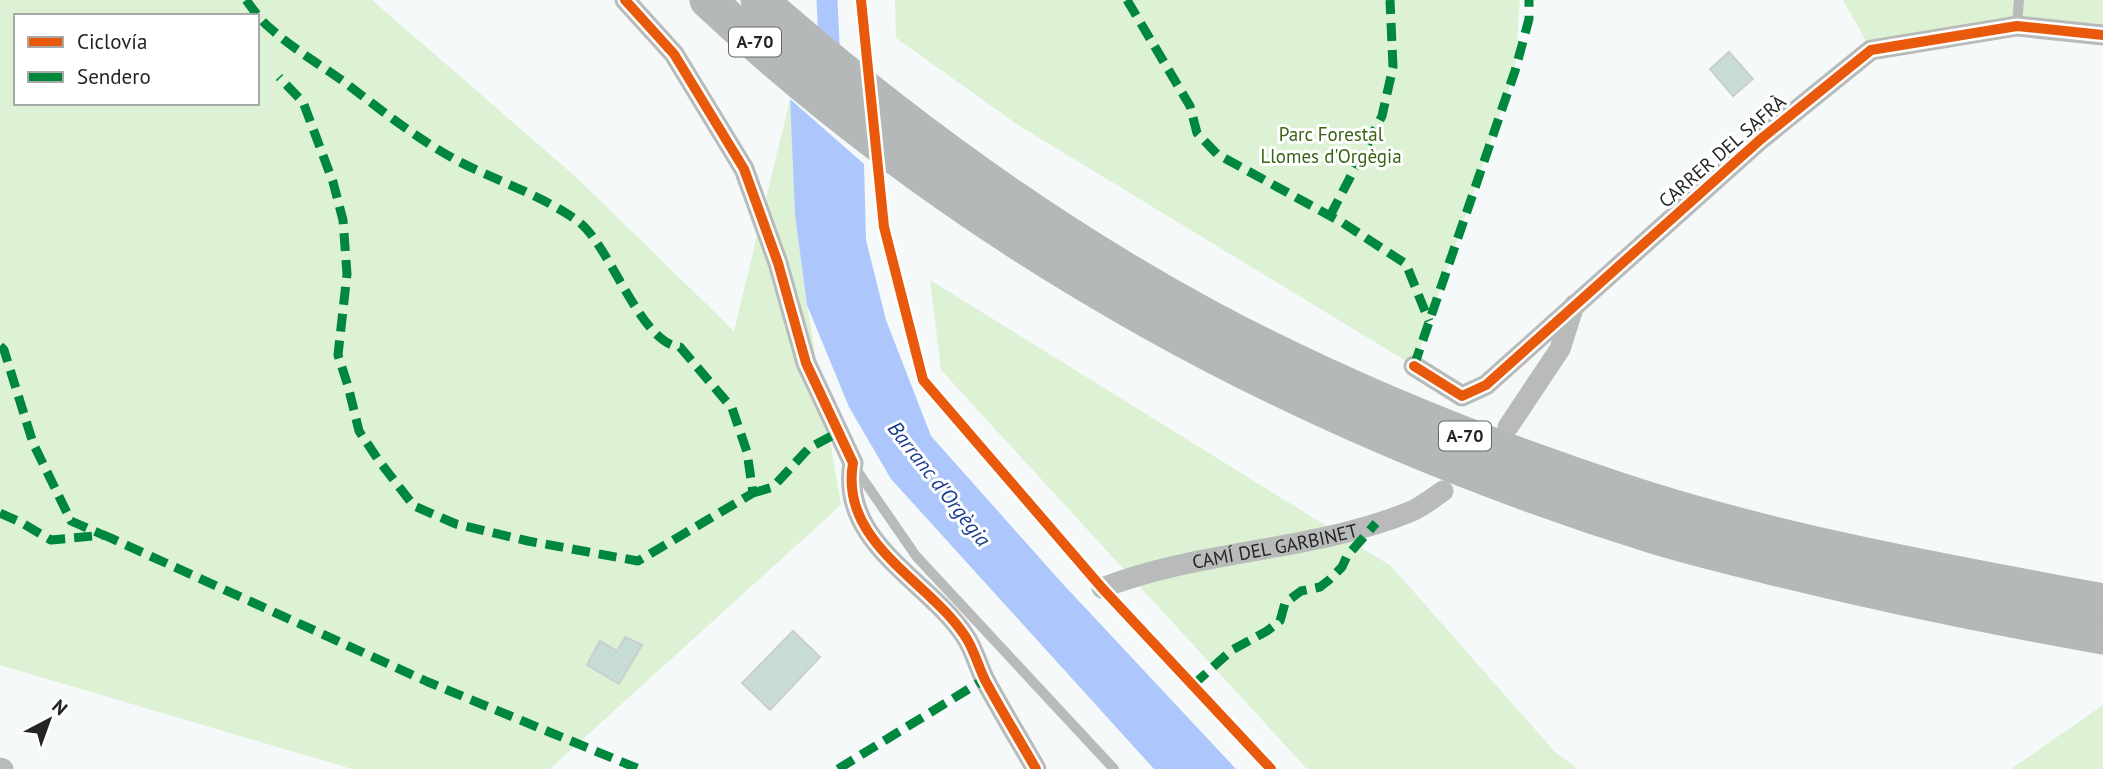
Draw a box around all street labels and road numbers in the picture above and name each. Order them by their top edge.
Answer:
road number: A-70 [729,28,781,56]
street label: CARRER DEL SAFRÀ [1654,89,1790,213]
road number: A-70 [1439,422,1491,450]
street label: CAMÍ DEL GARBINET [1190,518,1361,574]

